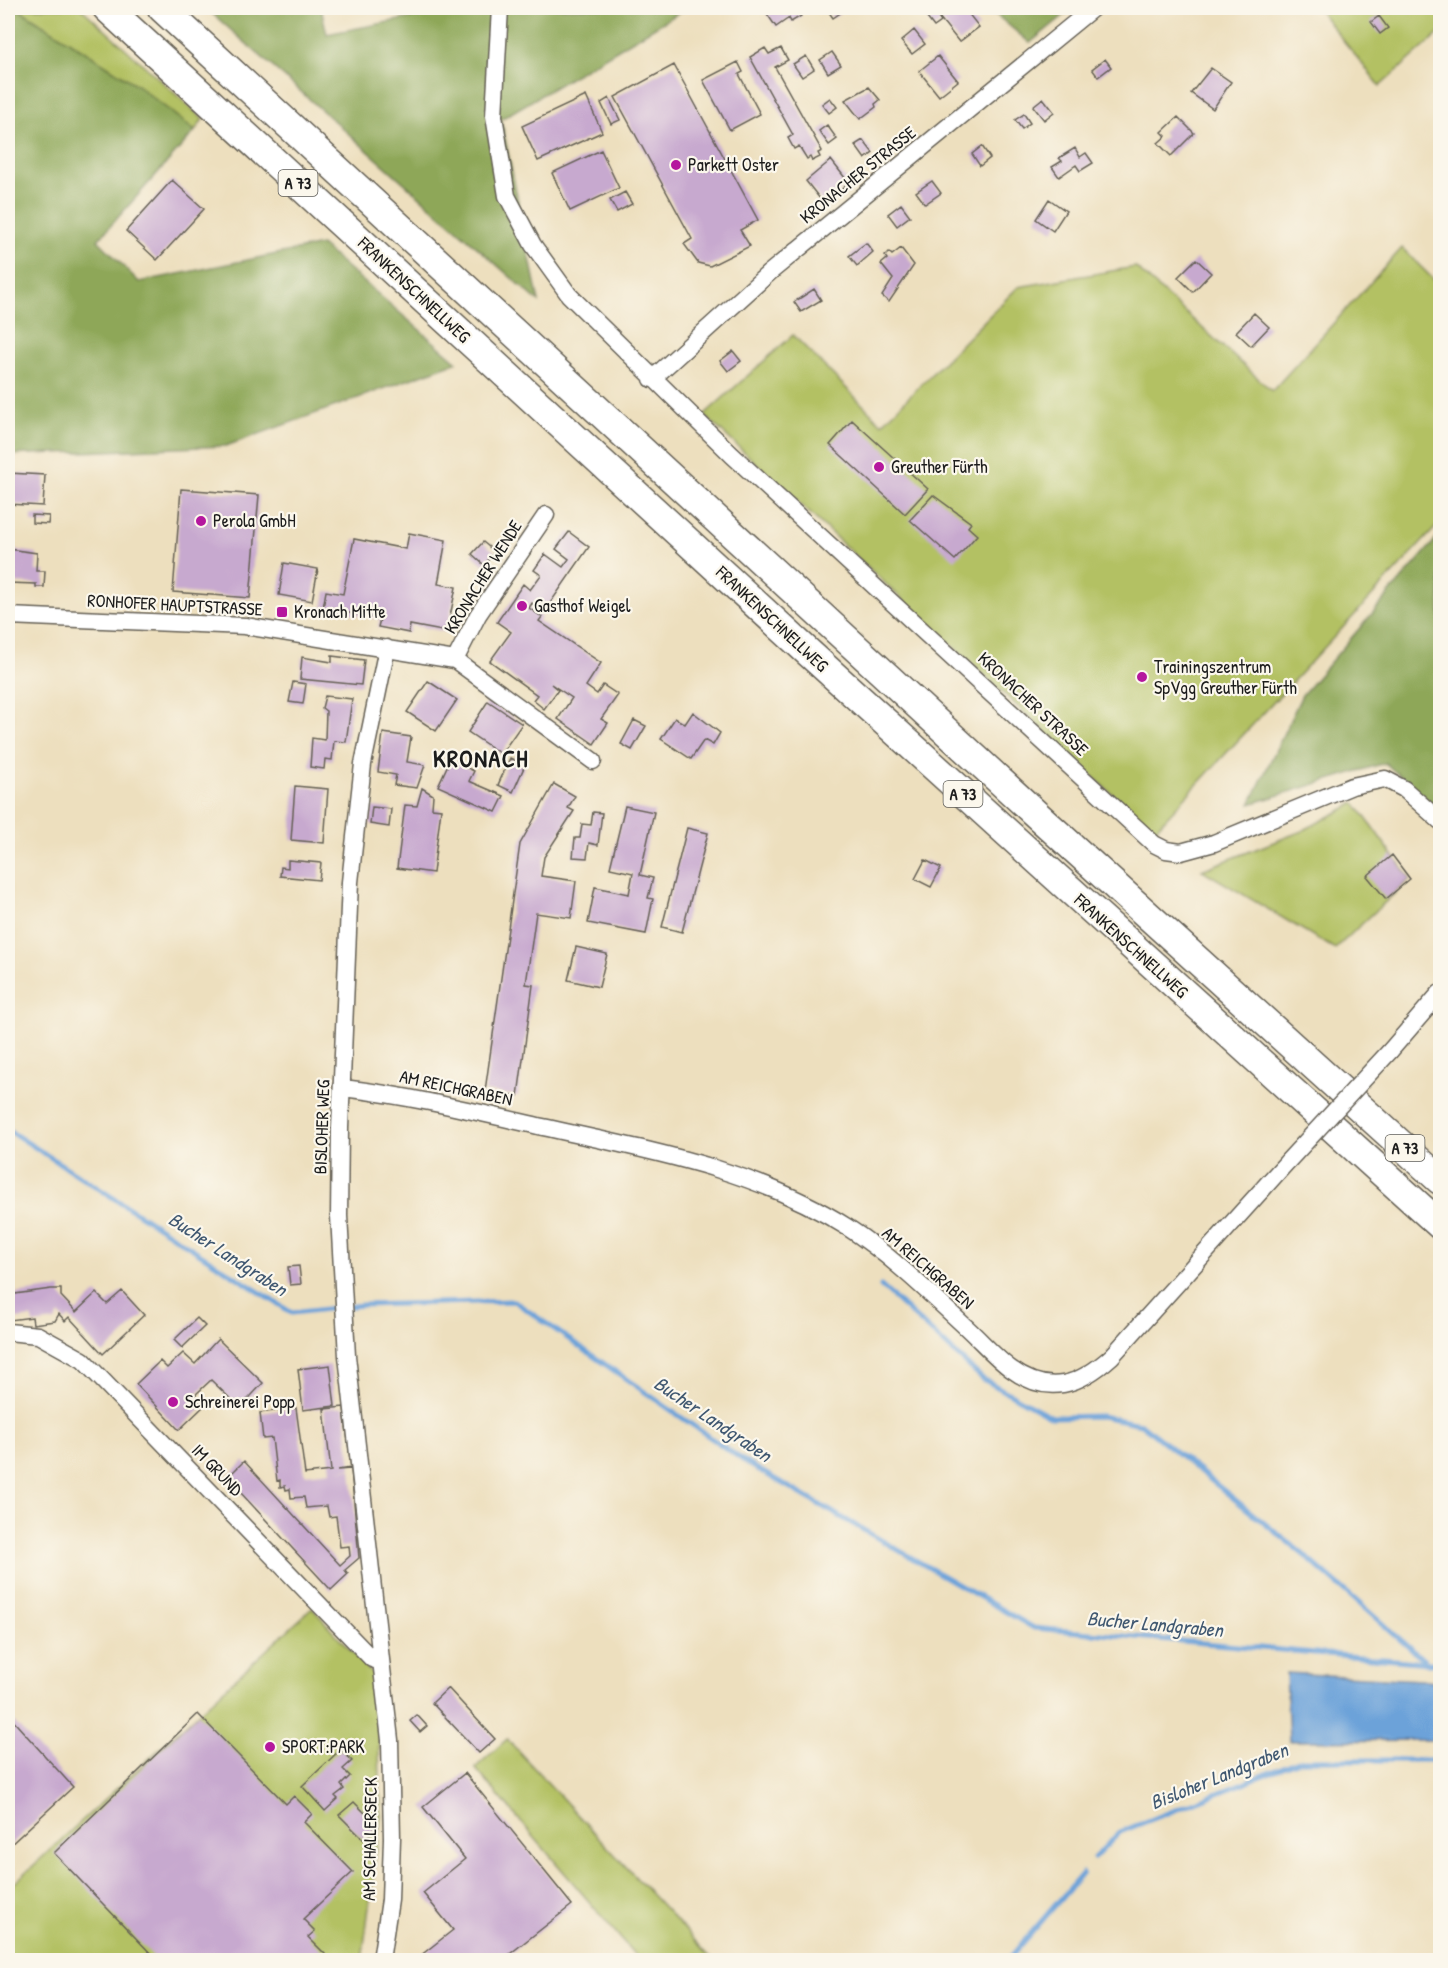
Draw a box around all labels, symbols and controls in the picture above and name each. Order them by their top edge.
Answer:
street label: KRONACHER STRASSE [794,120,921,229]
place label: Parkett Oster [688,152,779,177]
marker: Parkett Oster [669,158,683,172]
road number: A 73 [278,170,318,196]
street label: FRANKENSCHNELLWEG [352,230,476,349]
place label: Greuther Fürth [891,454,988,479]
marker: Greuther Fürth [872,460,886,474]
place label: Perola GmbH [213,508,296,533]
marker: Perola GmbH [194,514,208,528]
street label: KRONACHER WENDE [438,515,528,638]
street label: FRANKENSCHNELLWEG [710,559,834,678]
street label: RONHOFER HAUPTSTRASSE [87,587,263,622]
place label: Gasthof Weigel [534,593,631,618]
place label: Kronach Mitte [294,599,386,624]
marker: Gasthof Weigel [515,599,529,613]
marker: Kronach Mitte [275,605,289,619]
street label: KRONACHER STRASSE [973,646,1094,761]
place label: Trainingszentrum SpVgg Greuther Fürth [1154,654,1297,700]
marker: Trainingszentrum SpVgg Greuther Fürth [1135,670,1149,684]
district label: KRONACH [433,742,529,774]
road number: A 73 [944,781,982,807]
street label: FRANKENSCHNELLWEG [1068,887,1194,1004]
street label: AM REICHGRABEN [397,1063,515,1112]
street label: BISLOHER WEG [307,1079,336,1175]
road number: A 73 [1386,1135,1424,1161]
water label: Bucher Landgraben [163,1205,294,1304]
street label: AM REICHGRABEN [877,1221,980,1315]
water label: Bucher Landgraben [649,1369,779,1470]
place label: Schreinerei Popp [185,1389,295,1414]
marker: Schreinerei Popp [166,1395,180,1409]
street label: IM GRUND [186,1438,249,1502]
water label: Bucher Landgraben [1086,1604,1226,1644]
place label: SPORT:PARK [282,1734,365,1759]
water label: Bisloher Landgraben [1146,1735,1294,1816]
marker: SPORT:PARK [263,1740,277,1754]
street label: AM SCHALLERSECK [356,1776,383,1901]

